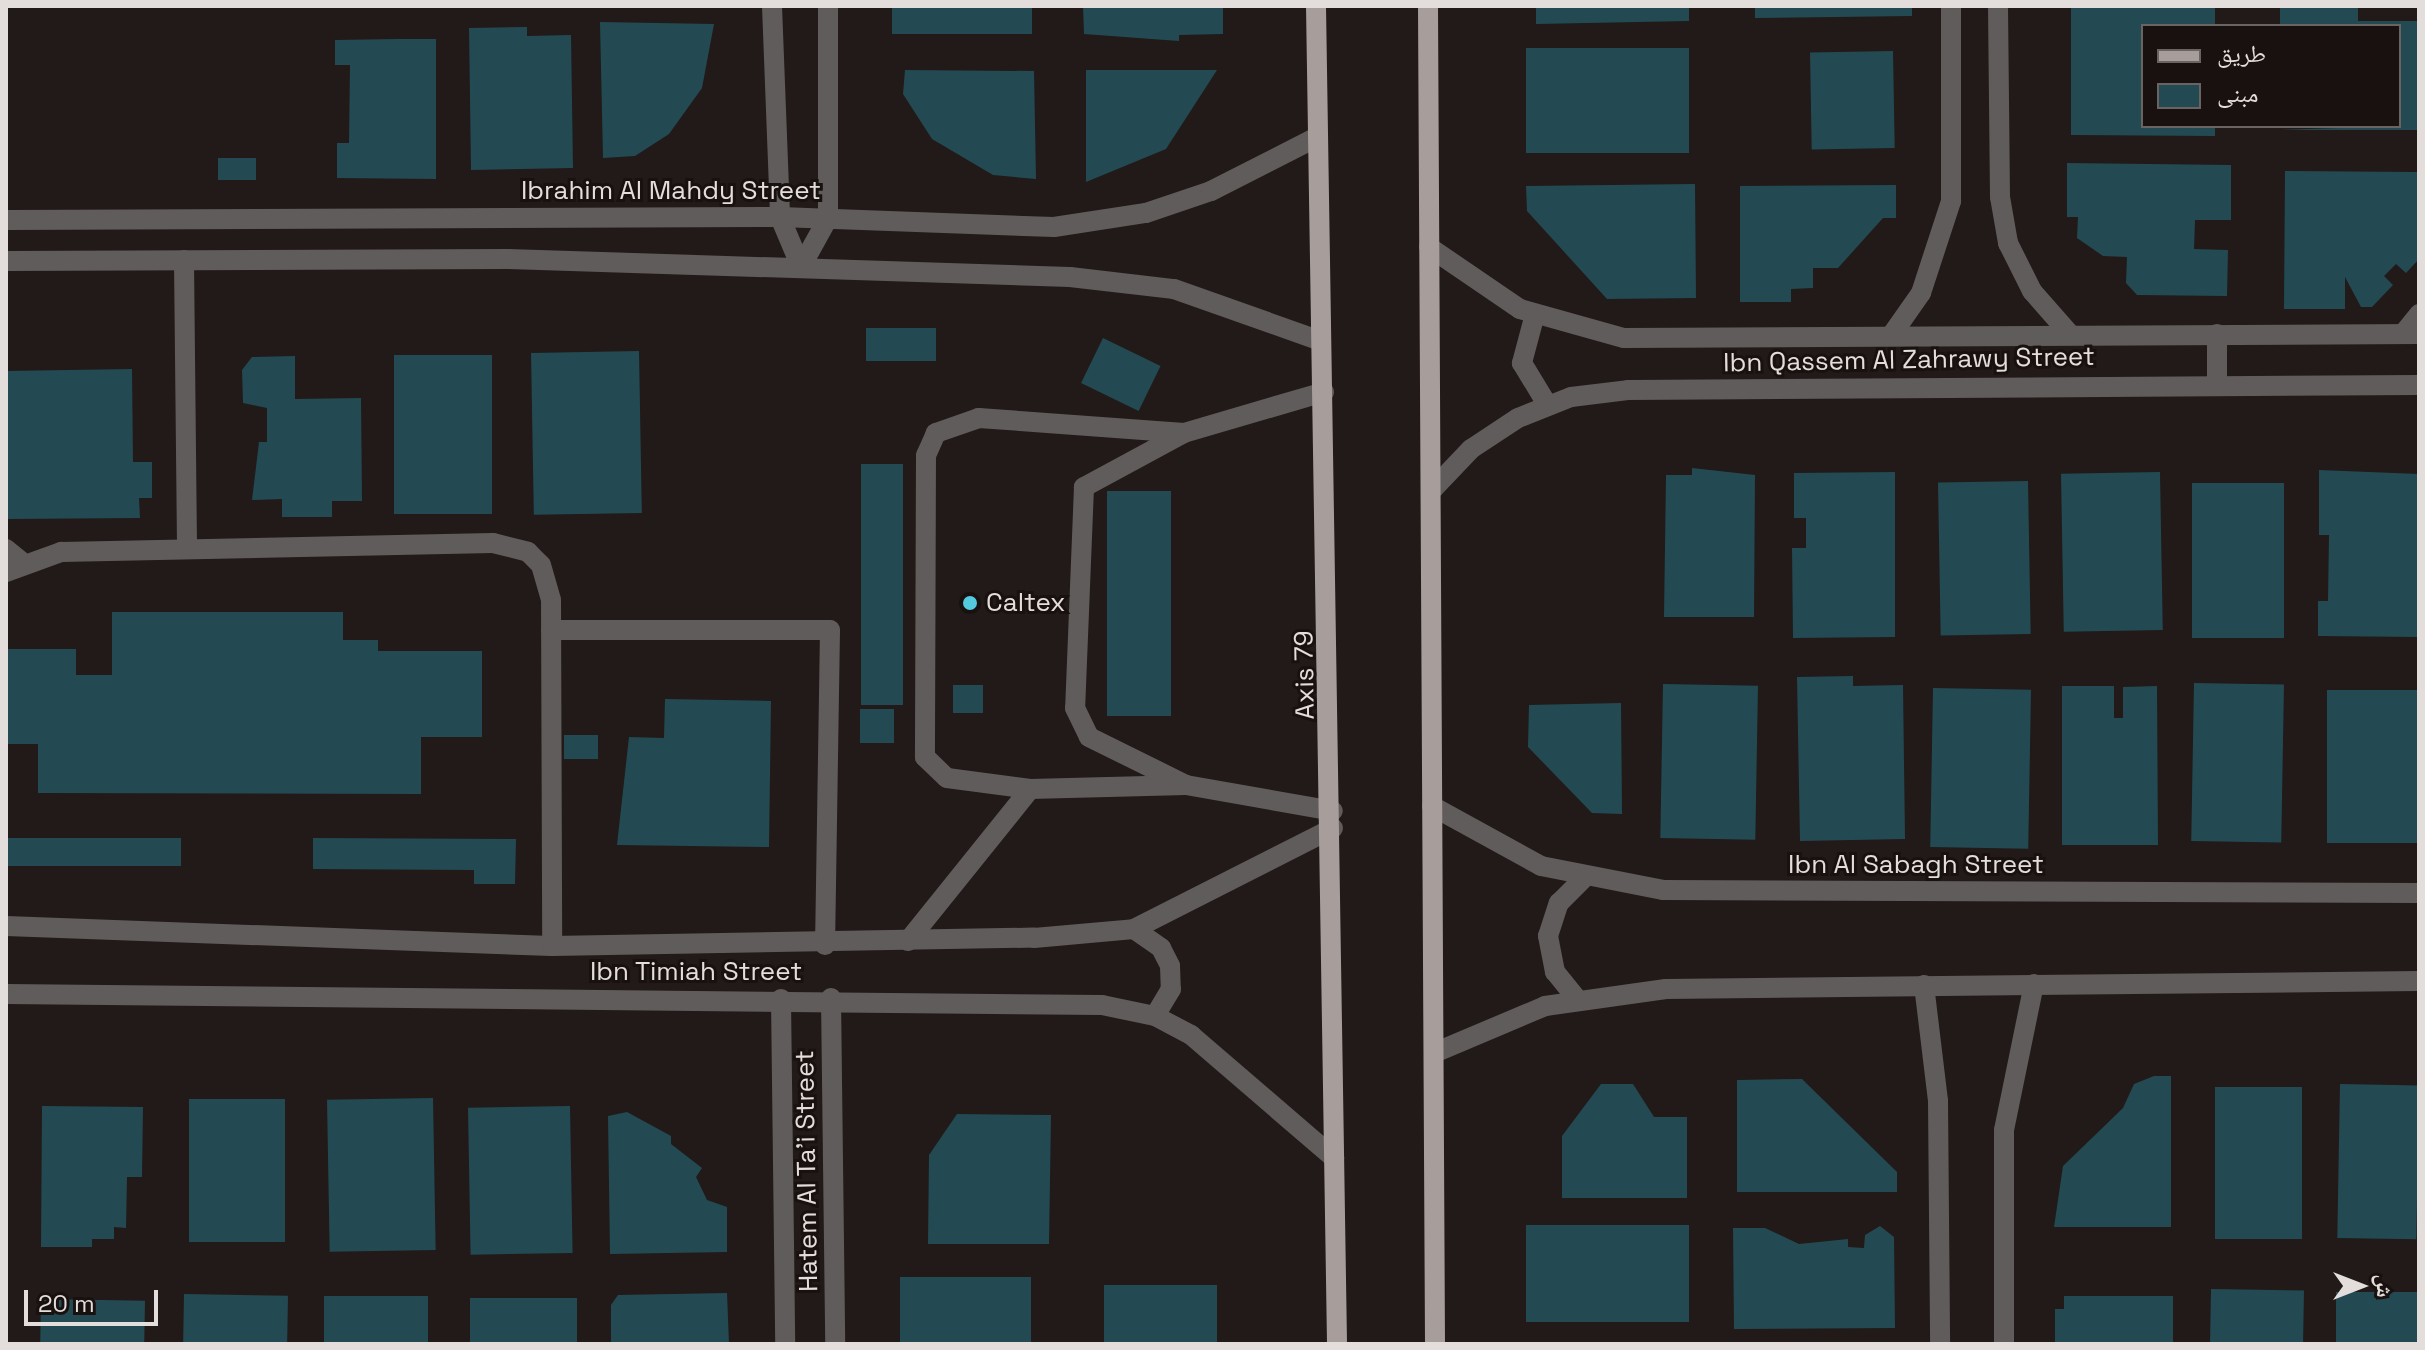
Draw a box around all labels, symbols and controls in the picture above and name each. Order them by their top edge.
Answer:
legend [2141,24,2401,128]
text: طريق [2217,38,2266,69]
text: مبنى [2217,78,2258,109]
street label: Ibrahim Al Mahdy Street [521,175,821,207]
street label: Ibn Qassem Al Zahrawy Street [1723,341,2095,379]
place label: Caltex [986,587,1065,619]
marker: Caltex [961,594,979,612]
street label: Axis 79 [1289,630,1321,720]
street label: Ibn Al Sabagh Street [1788,849,2044,881]
street label: Ibn Timiah Street [590,956,802,988]
street label: Hatem Al Ta'i Street [789,1049,825,1293]
north arrow [2321,1246,2401,1326]
scale bar [28,1274,162,1324]
text: ش [2371,1274,2399,1298]
text: 20 m [38,1288,95,1319]

